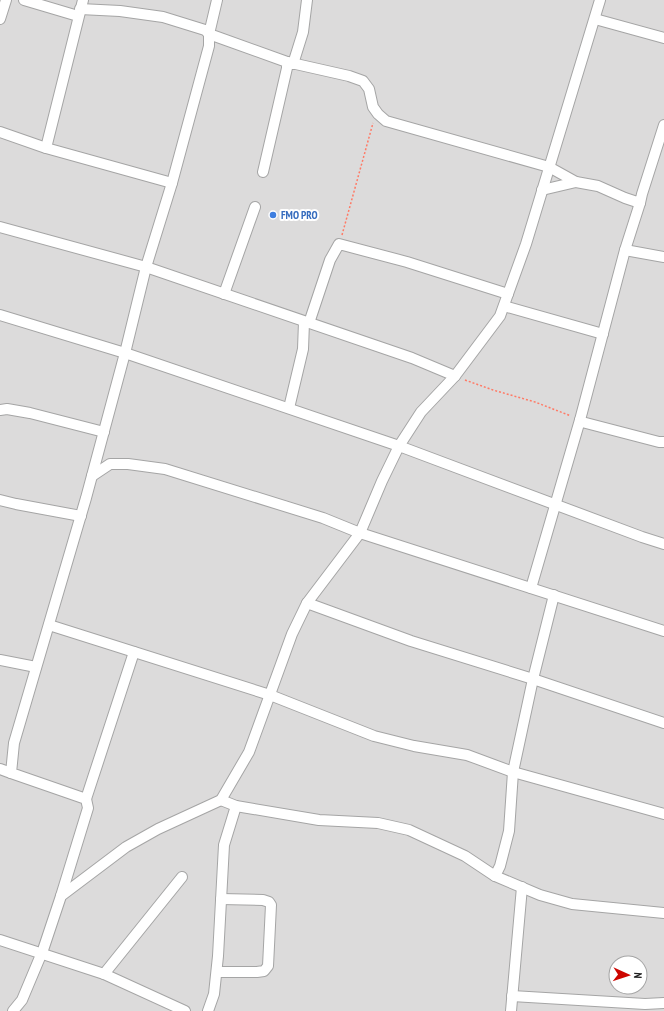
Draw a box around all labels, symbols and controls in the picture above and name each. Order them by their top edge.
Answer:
place label: FMO PRO [281,208,318,222]
marker: FMO PRO [268,210,278,220]
north arrow [608,955,648,995]
text: N [631,972,645,979]

